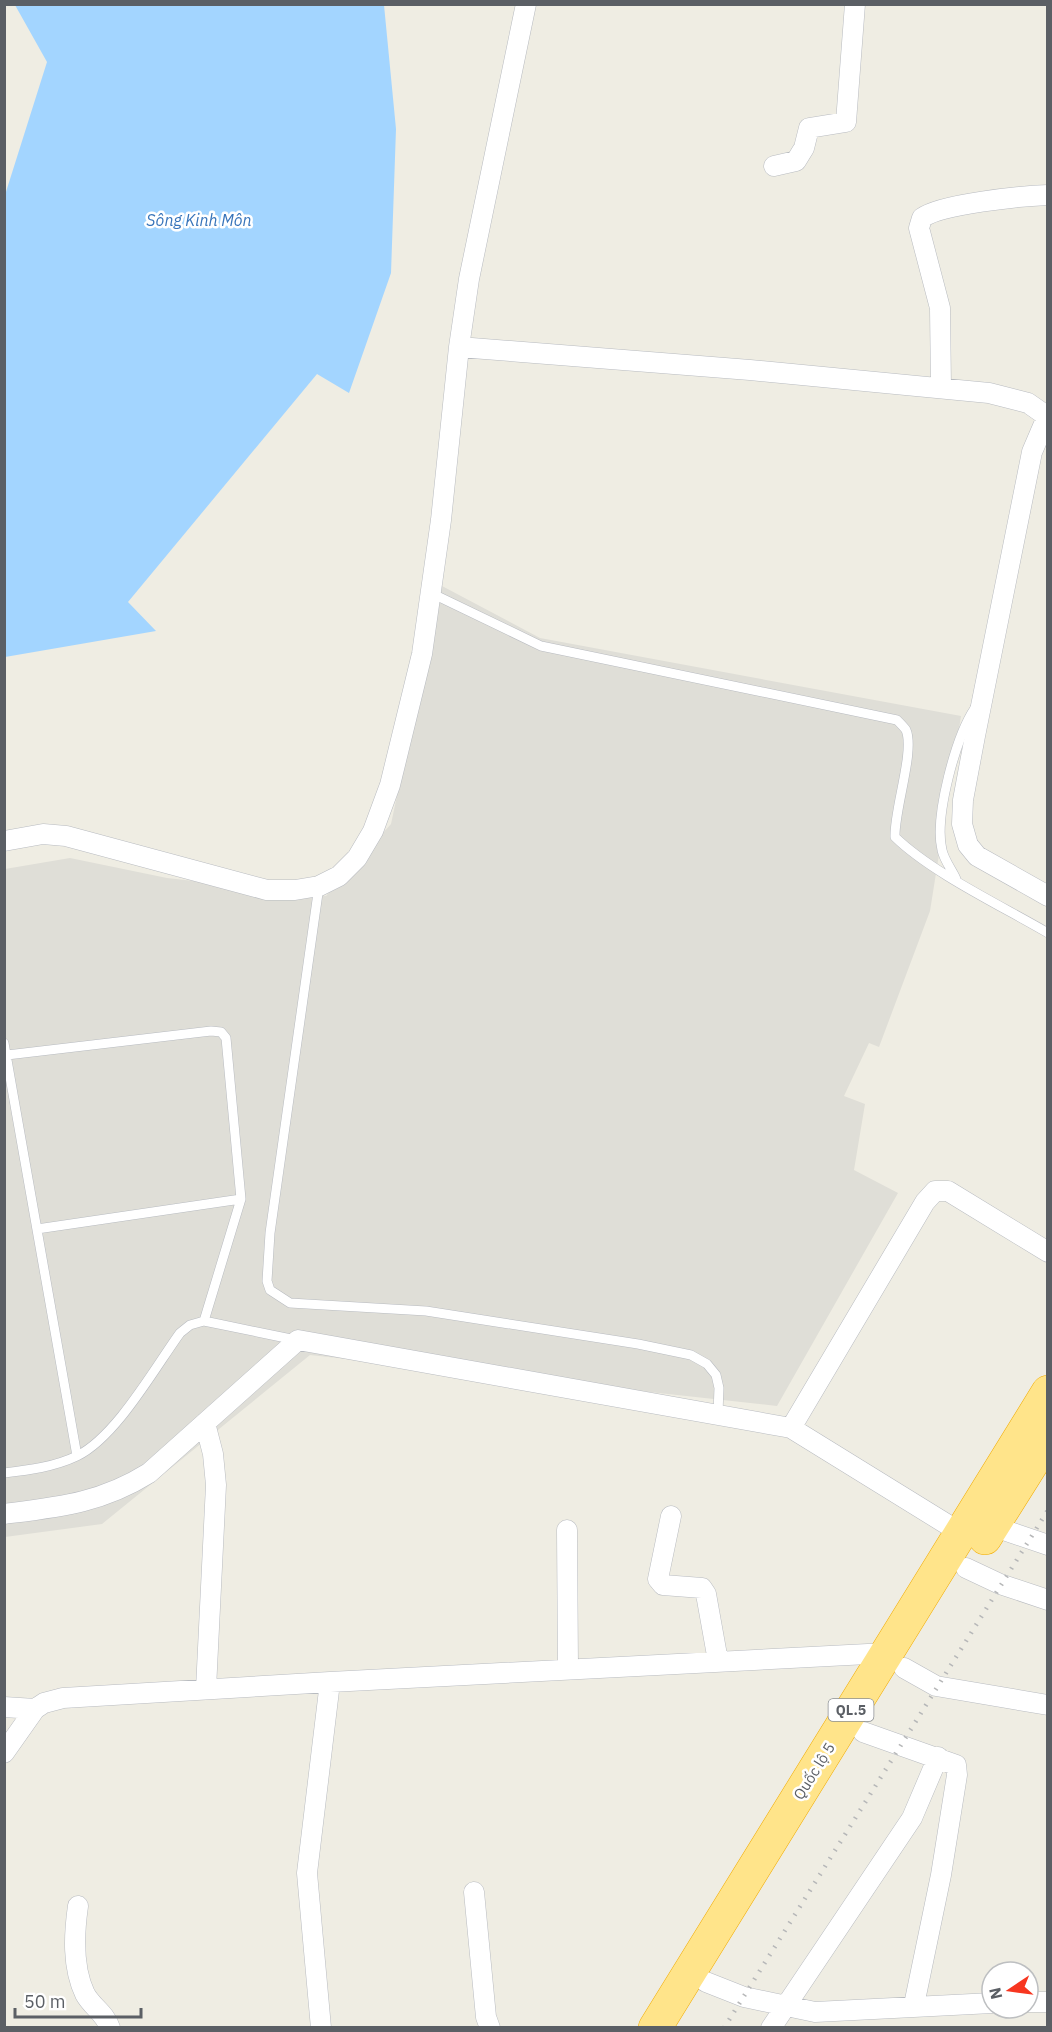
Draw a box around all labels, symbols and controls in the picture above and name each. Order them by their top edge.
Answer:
water label: Sông Kinh Môn [146,210,252,230]
road number: QL.5 [828,1699,874,1721]
street label: Quốc lộ 5 [789,1739,839,1803]
north arrow [980,1960,1040,2020]
scale bar [15,1981,141,2019]
text: N [984,1985,1006,2001]
text: 50 m [24,1990,66,2013]

